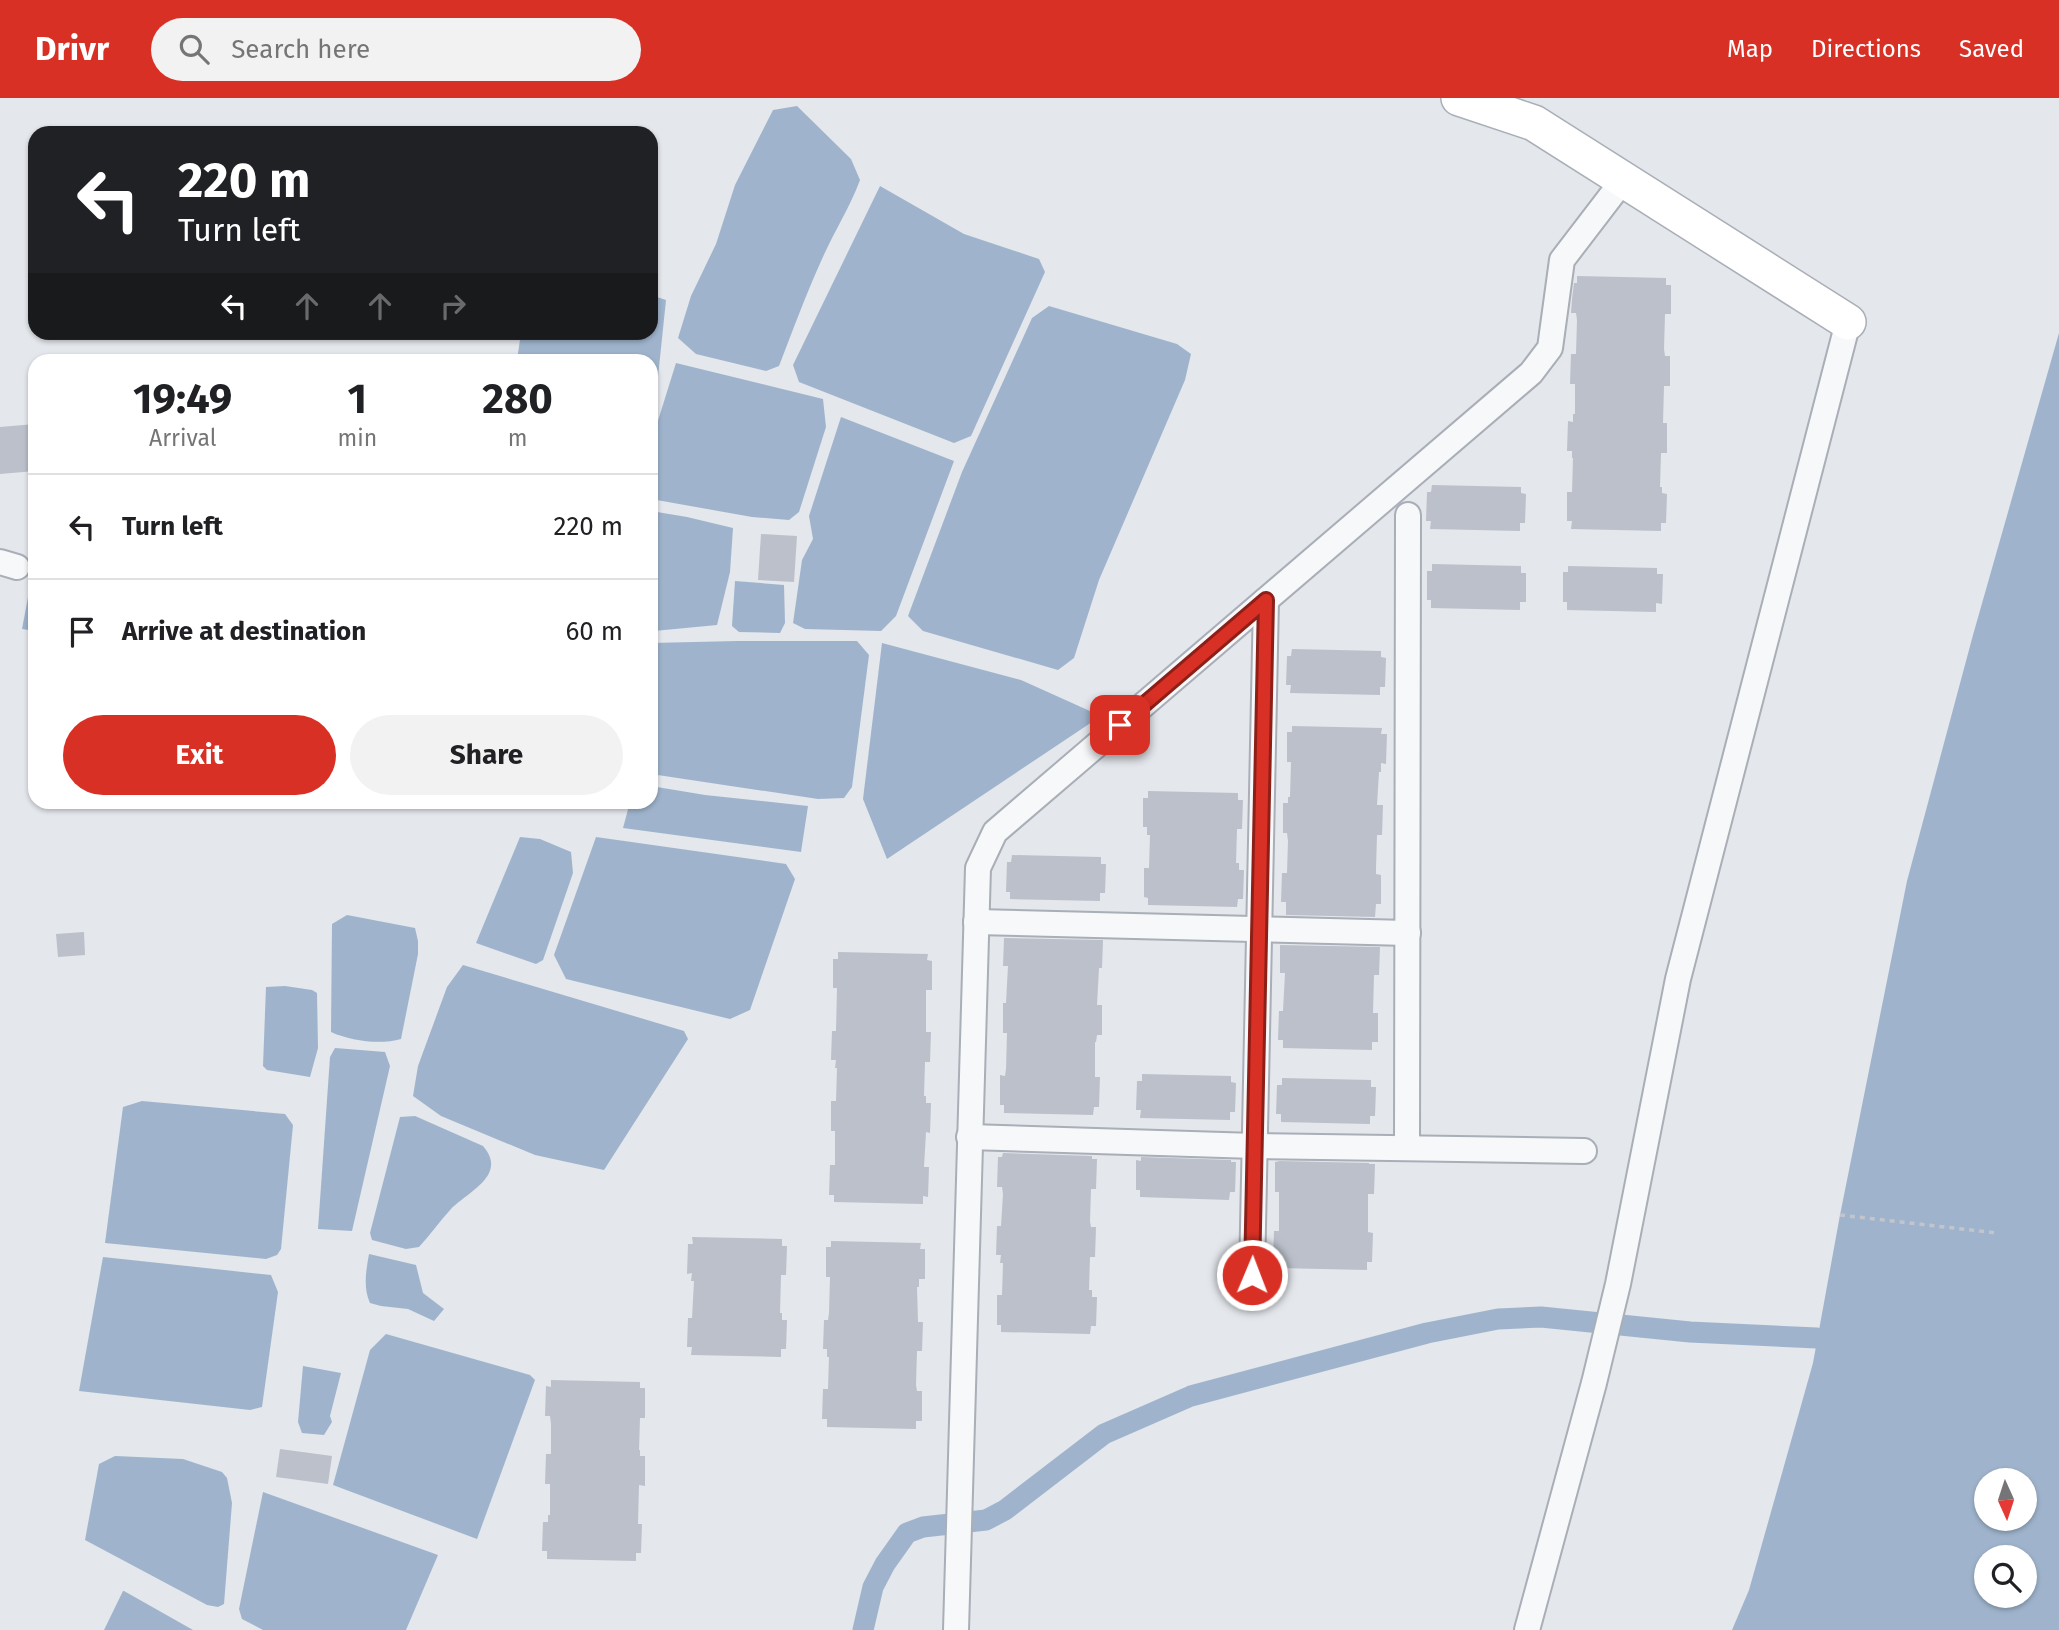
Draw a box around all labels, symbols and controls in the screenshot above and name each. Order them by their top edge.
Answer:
search box [151,18,641,81]
text: Drivr [35,29,109,69]
icon: search [175,30,213,68]
text: Search here [231,34,370,65]
text: Map [1727,35,1773,63]
text: Directions [1811,35,1921,63]
text: Saved [1959,35,2024,63]
text: 220 m [178,151,310,210]
icon: left [63,154,154,245]
text: Turn left [178,211,300,249]
icon: left [215,287,253,325]
icon: ahead [288,287,326,325]
icon: ahead [361,287,399,325]
icon: right [434,287,472,325]
text: 19:49 [133,374,232,424]
text: 1 [348,374,367,424]
text: 280 [482,374,553,424]
text: Arrival [149,424,216,452]
text: min [337,424,377,452]
text: m [508,424,527,452]
icon: left [63,508,101,546]
text: Turn left [122,511,223,542]
text: 220 m [554,511,623,542]
icon: arrive [63,613,101,651]
text: Arrive at destination [122,616,366,647]
text: 60 m [565,616,623,647]
pin [1090,695,1150,755]
icon: arrive [1101,706,1139,744]
button: Exit [63,715,336,795]
button: Share [350,715,623,795]
position arrow [1215,1238,1289,1312]
north arrow [1974,1468,2037,1531]
map controls [1974,1468,2037,1608]
button: search [1974,1545,2037,1608]

